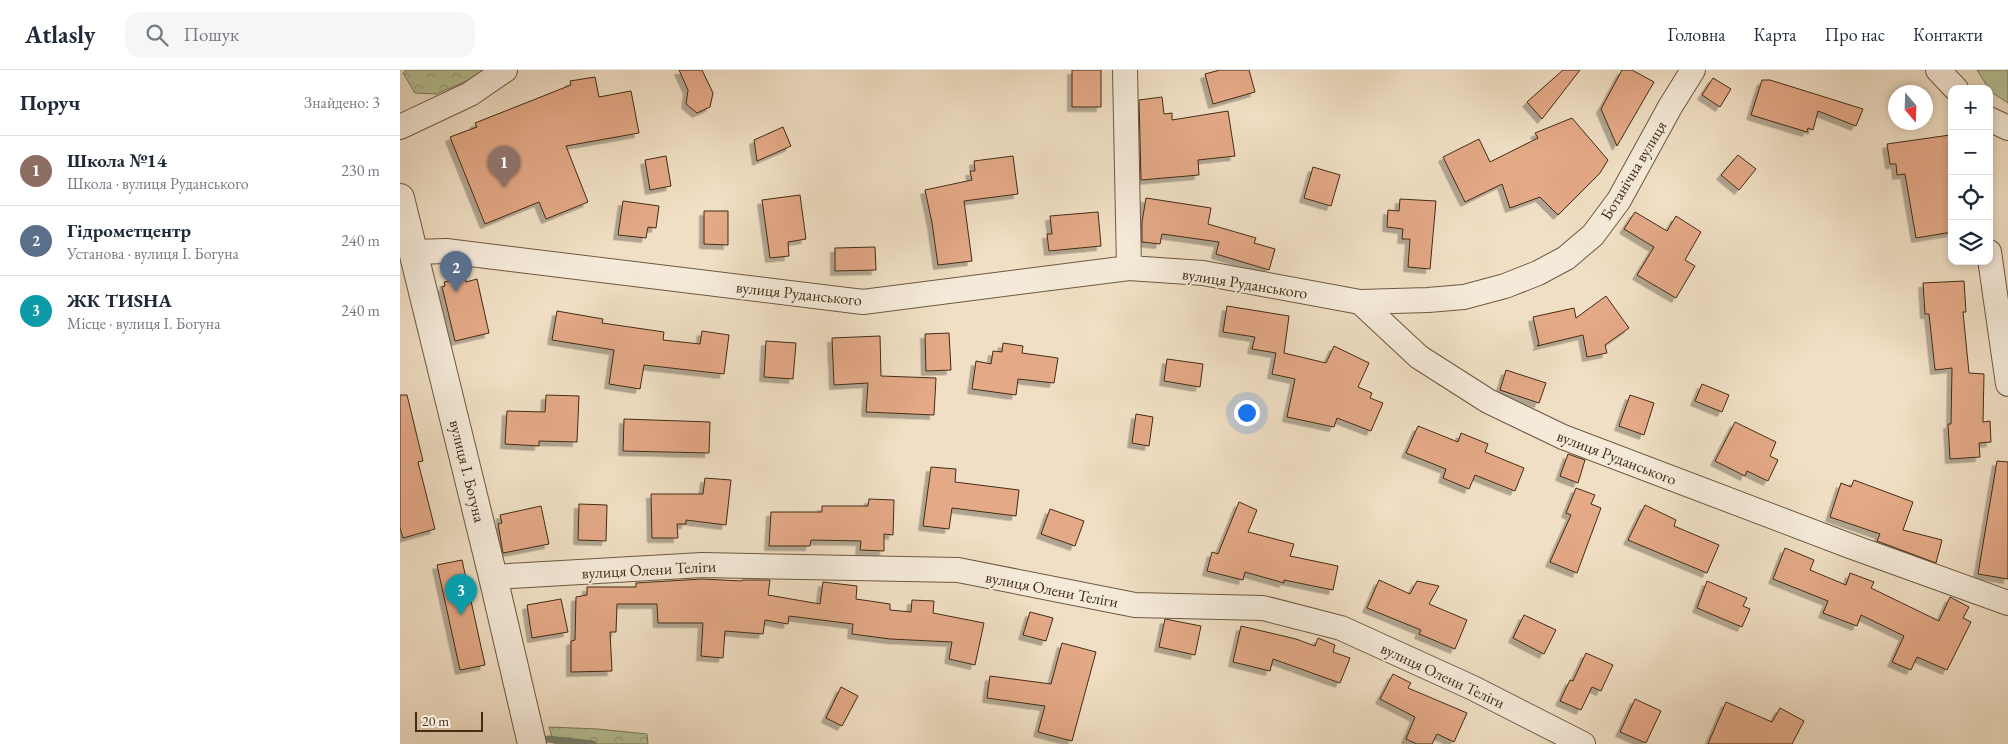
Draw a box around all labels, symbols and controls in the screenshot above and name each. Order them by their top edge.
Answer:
search box [125,12,475,57]
text: Atlasly [25,19,95,50]
icon: search [143,21,171,49]
text: Пошук [183,22,239,47]
text: Головна [1668,23,1725,46]
text: Карта [1753,23,1796,46]
text: Про нас [1824,23,1885,46]
text: Контакти [1913,23,1983,46]
north arrow [1888,85,1933,130]
map controls [1948,85,1993,265]
button: + [1948,85,1993,130]
text: Поруч [20,89,80,116]
text: Знайдено: 3 [304,92,380,113]
street label: Ботанічна вулиця [1596,117,1671,224]
button: − [1948,130,1993,175]
pin: 1 [488,146,520,187]
text: Школа №14 [67,148,167,173]
text: 1 [32,160,40,181]
text: 230 m [341,160,380,181]
text: Школа · вулиця Руданського [67,173,249,194]
button: locate [1948,175,1993,220]
text: Гідрометцентр [67,218,191,243]
button: layers [1948,220,1993,265]
text: 2 [32,230,40,251]
text: 240 m [341,230,380,251]
text: Установа · вулиця І. Богуна [67,243,239,264]
pin: 2 [440,251,472,292]
street label: вулиця Руданського [1181,263,1309,304]
street label: вулиця Руданського [735,276,863,311]
text: ЖК ТИSHA [67,288,172,313]
text: 3 [32,300,40,321]
text: 240 m [341,300,380,321]
text: Місце · вулиця І. Богуна [67,313,221,334]
your location [1234,400,1260,426]
street label: вулиця І. Богуна [445,418,491,525]
street label: вулиця Руданського [1554,425,1680,490]
street label: вулиця Олени Теліги [581,555,717,584]
street label: вулиця Олени Теліги [984,566,1121,613]
pin: 3 [445,574,477,615]
street label: вулиця Олени Теліги [1377,637,1509,714]
scale bar [415,709,482,732]
text: 20 m [422,712,449,730]

